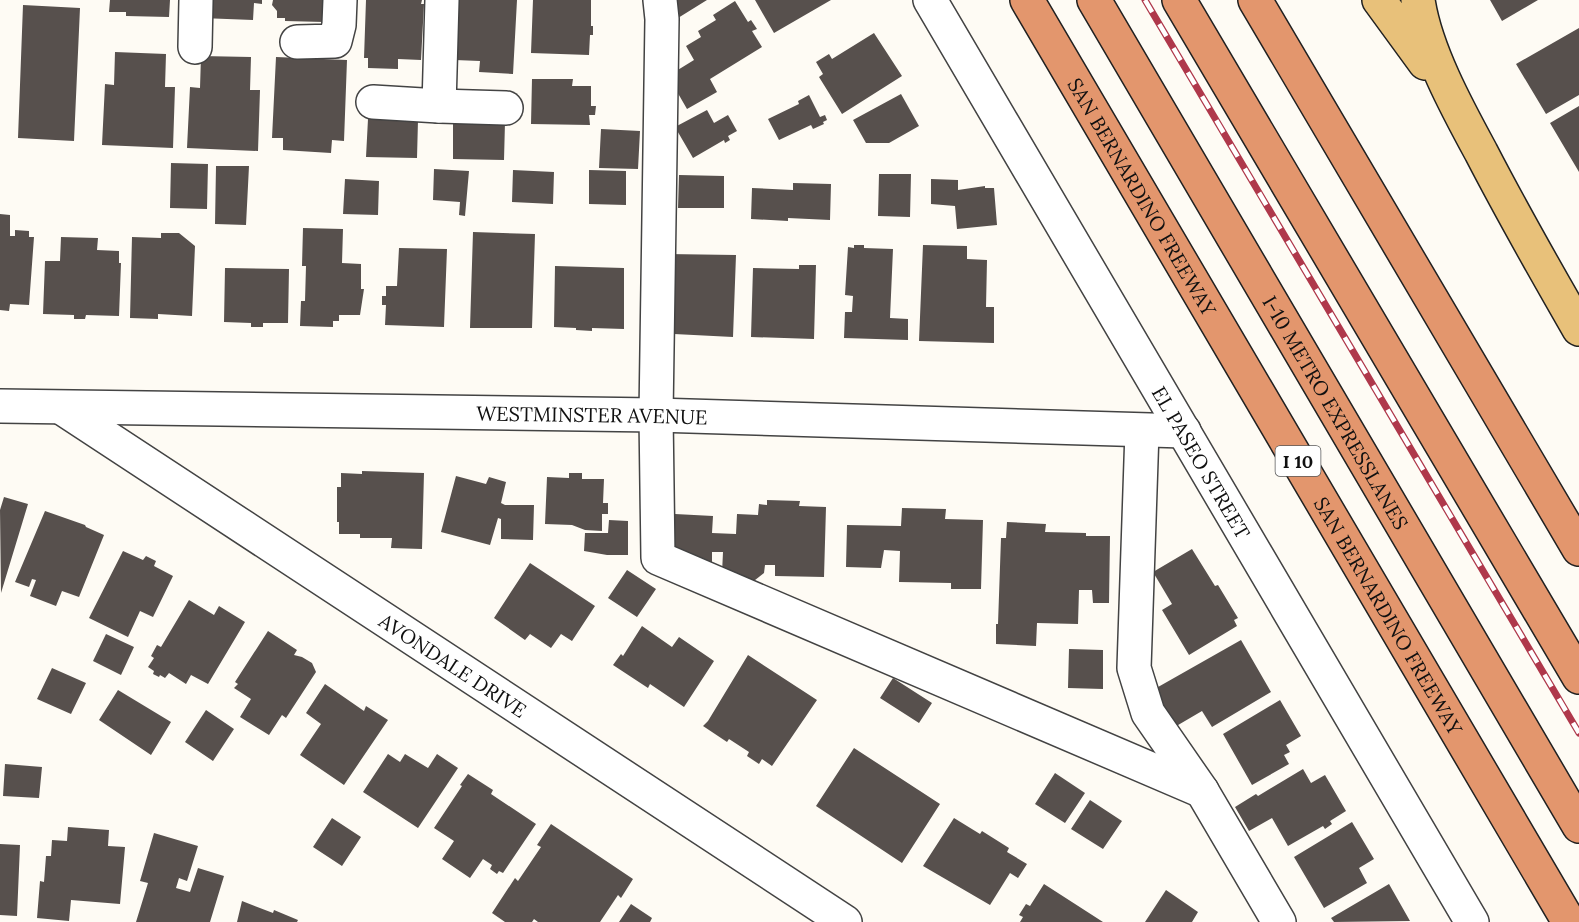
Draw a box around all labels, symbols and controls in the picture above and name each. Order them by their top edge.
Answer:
street label: SAN BERNARDINO FREEWAY [1063,73,1222,320]
street label: I-10 METRO EXPRESSLANES [1258,291,1414,533]
street label: EL PASEO STREET [1147,381,1256,543]
street label: WESTMINSTER AVENUE [476,400,708,429]
road number: I 10 [1276,446,1320,476]
street label: SAN BERNARDINO FREEWAY [1309,492,1469,739]
street label: AVONDALE DRIVE [374,607,532,722]

